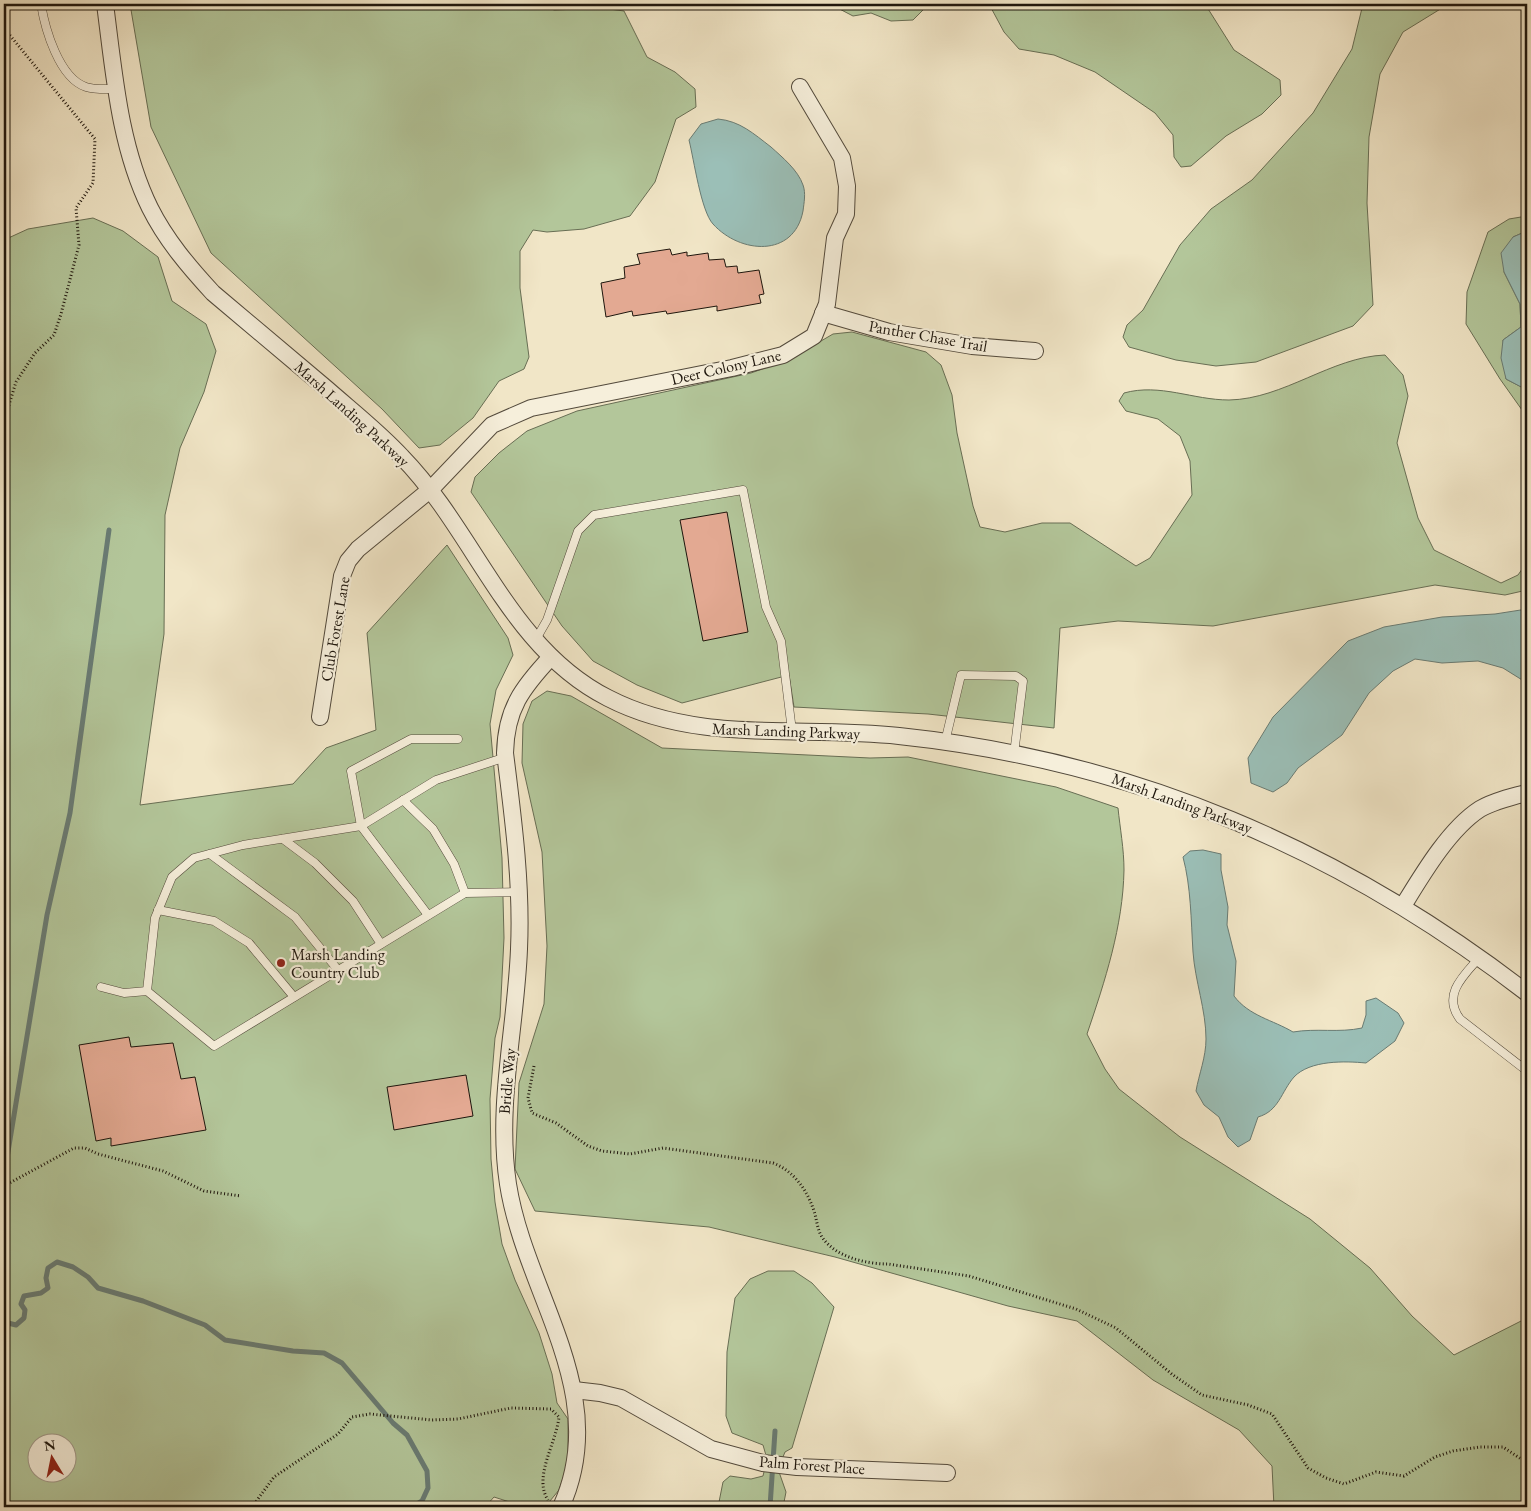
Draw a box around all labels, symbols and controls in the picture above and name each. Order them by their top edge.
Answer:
street label: Panther Chase Trail [867,315,989,357]
street label: Deer Colony Lane [669,344,783,390]
street label: Marsh Landing Parkway [290,357,415,472]
street label: Club Forest Lane [315,575,355,683]
street label: Marsh Landing Parkway [711,718,862,744]
street label: Marsh Landing Parkway [1109,768,1256,839]
place label: Marsh Landing Country Club [291,944,386,983]
marker: Marsh Landing Country Club [275,957,287,969]
street label: Bridle Way [494,1046,520,1115]
north arrow [28,1434,78,1484]
text: N [43,1435,58,1455]
street label: Palm Forest Place [758,1451,866,1479]

